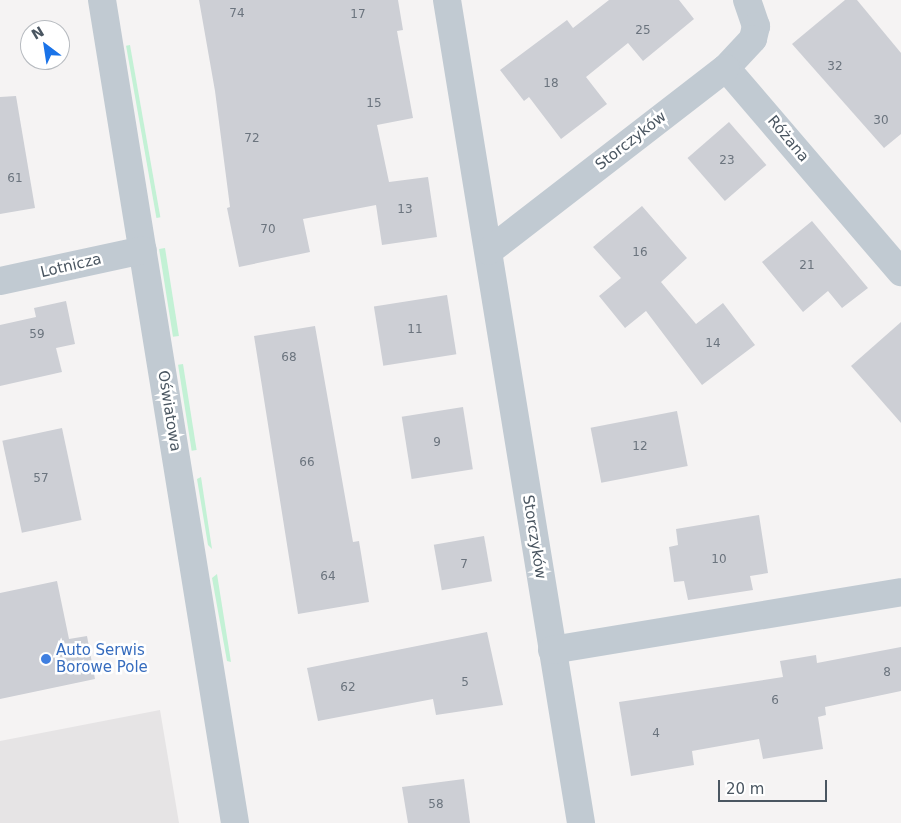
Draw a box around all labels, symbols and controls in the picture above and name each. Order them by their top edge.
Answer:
house number: 74 [229,7,245,21]
house number: 17 [350,8,366,22]
north arrow [20,20,70,70]
text: N [29,23,47,43]
house number: 25 [635,24,651,38]
house number: 32 [827,60,843,74]
house number: 18 [543,77,559,91]
house number: 15 [366,97,382,111]
street label: Storczyków [592,108,670,174]
street label: Różana [764,112,812,166]
house number: 30 [873,114,889,128]
house number: 72 [244,132,260,146]
house number: 23 [719,154,735,168]
house number: 61 [7,172,23,186]
house number: 13 [397,203,413,217]
house number: 70 [260,223,276,237]
house number: 16 [632,246,648,260]
street label: Lotnicza [39,250,103,282]
house number: 21 [799,259,815,273]
house number: 11 [407,323,423,337]
house number: 59 [29,328,45,342]
house number: 14 [705,337,721,351]
house number: 68 [281,351,297,365]
street label: Oświatowa [154,369,184,453]
house number: 9 [433,436,441,450]
house number: 12 [632,440,648,454]
house number: 66 [299,456,315,470]
house number: 57 [33,472,49,486]
street label: Storczyków [518,494,550,580]
house number: 10 [711,553,727,567]
house number: 7 [460,558,468,572]
house number: 64 [320,570,336,584]
place label: Auto Serwis Borowe Pole [56,641,148,676]
marker: Auto Serwis Borowe Pole [40,653,52,665]
house number: 8 [883,666,891,680]
house number: 5 [461,676,469,690]
house number: 62 [340,681,356,695]
house number: 6 [771,694,779,708]
house number: 4 [652,727,660,741]
scale bar [721,770,830,802]
text: 20 m [726,780,764,798]
house number: 58 [428,798,444,812]

